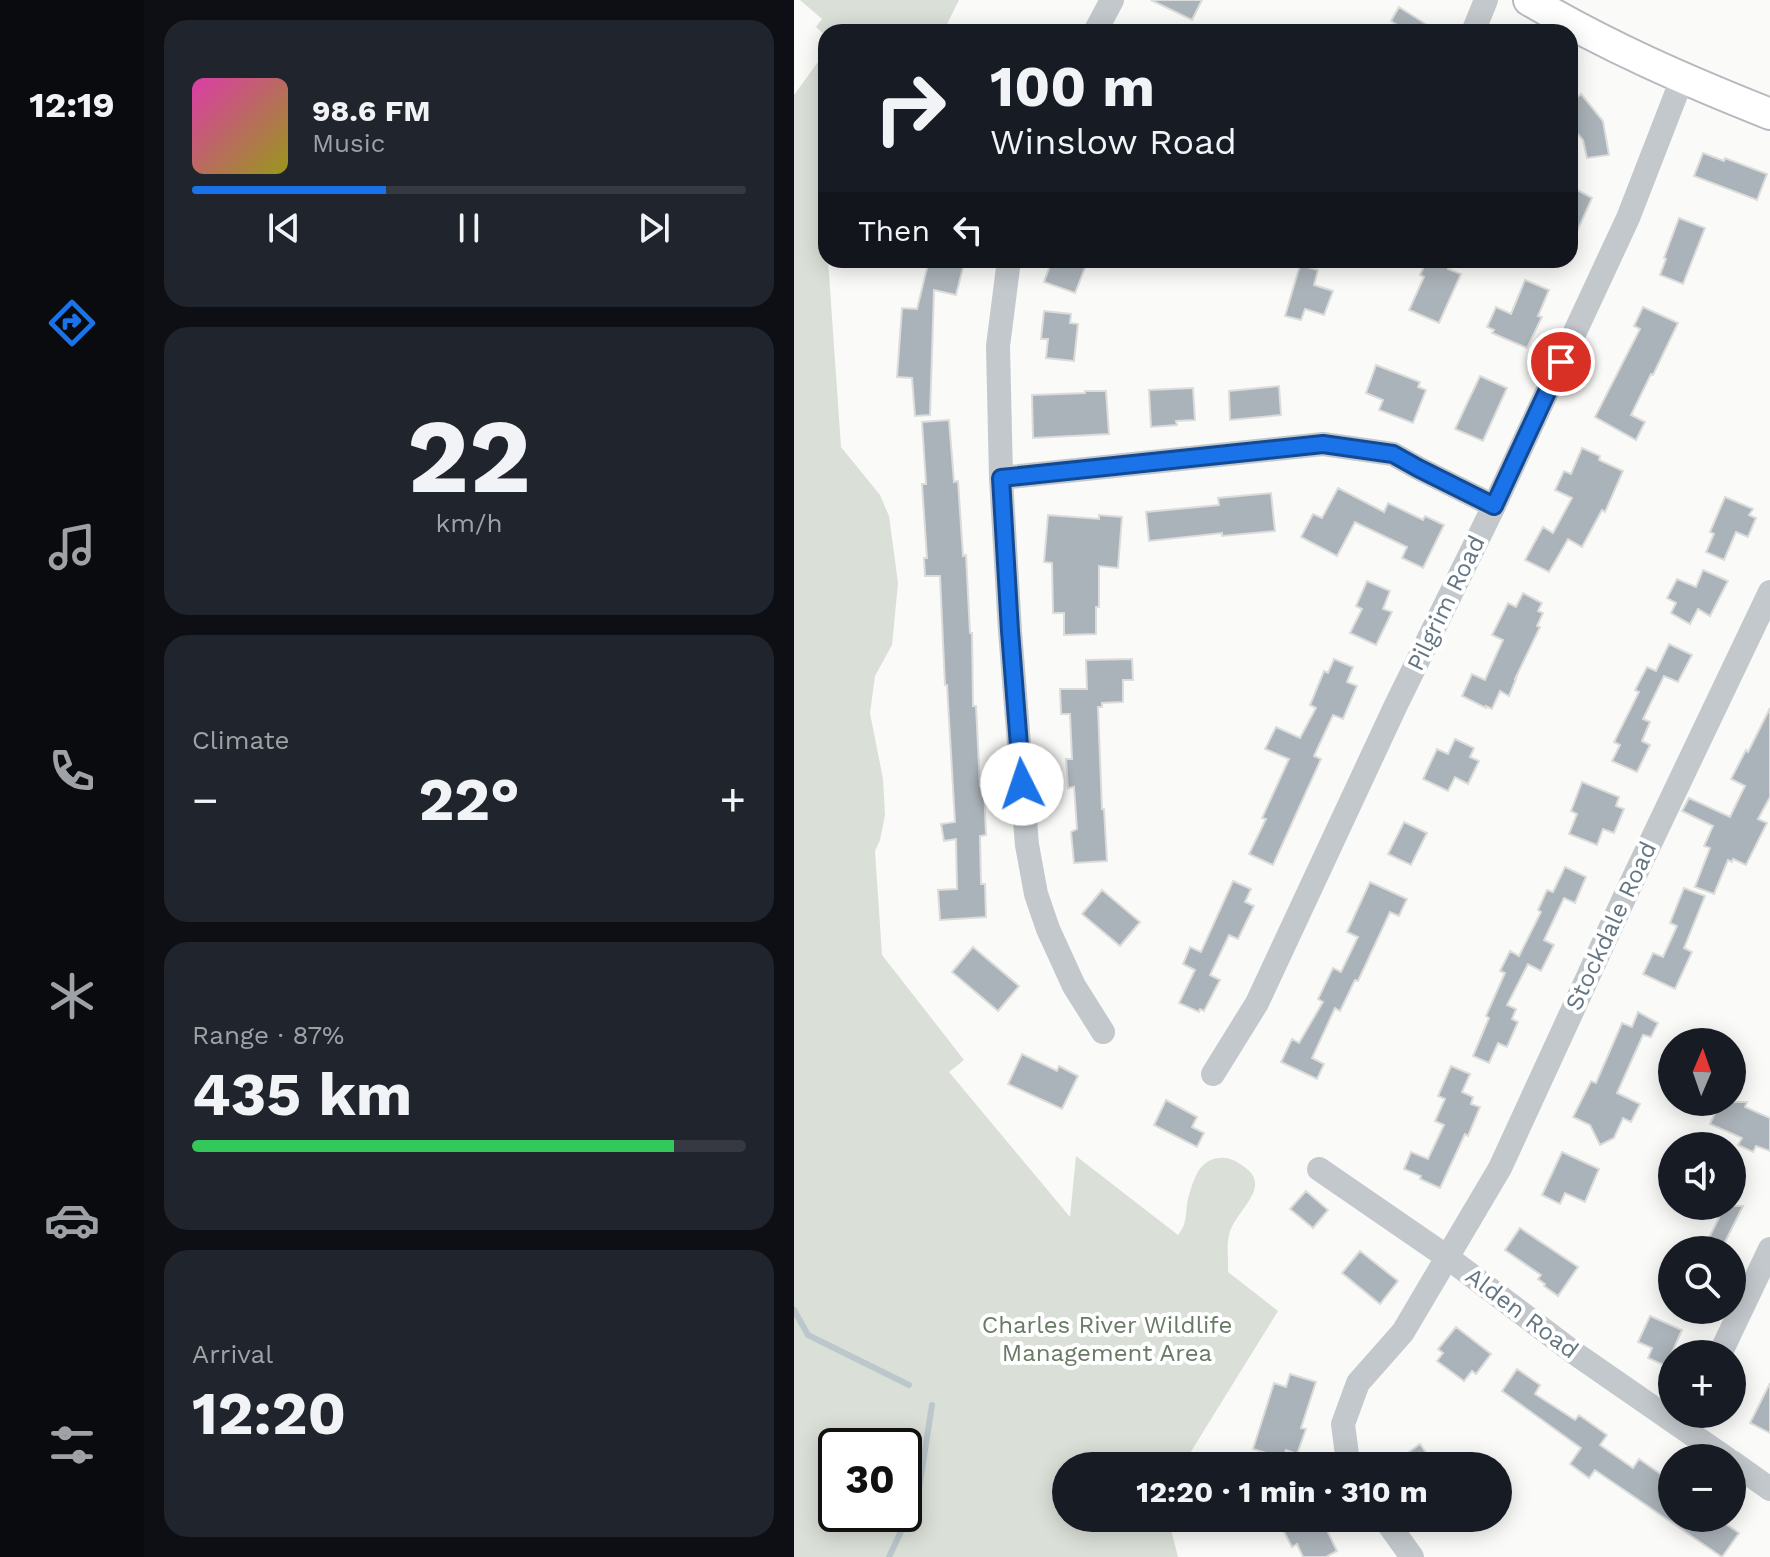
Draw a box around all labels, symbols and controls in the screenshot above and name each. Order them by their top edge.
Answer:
text: 100 m [990,54,1155,120]
icon: right [858,56,962,160]
text: 12:19 [29,84,115,126]
text: 98.6 FM [312,93,431,128]
text: Winslow Road [990,121,1237,163]
text: Music [312,128,385,158]
icon: previous [262,206,306,250]
icon: pause [447,206,491,250]
icon: next [632,206,676,250]
icon: left [946,208,990,252]
text: Then [858,213,930,248]
icon: directions [44,295,100,351]
pin [1527,328,1595,396]
icon: arrive [1539,340,1583,384]
text: 22 [407,395,531,517]
text: km/h [436,508,502,538]
icon: music [44,519,100,575]
street label: Pilgrim Road [1401,531,1491,675]
text: Climate [192,725,290,755]
position arrow [980,742,1064,826]
icon: phone [44,743,100,799]
text: 22° [418,764,520,835]
text: − [192,774,219,826]
text: + [719,774,746,826]
street label: Stockdale Road [1560,837,1662,1015]
icon: climate [44,968,100,1024]
text: Range · 87% [192,1020,344,1050]
north arrow [1658,1028,1746,1116]
map controls [1658,1028,1746,1532]
text: 435 km [192,1059,412,1130]
button: sound [1658,1132,1746,1220]
icon: car [44,1192,100,1248]
button: search [1658,1236,1746,1324]
street label: Alden Road [1460,1262,1584,1364]
park label: Charles River Wildlife Management Area [982,1311,1232,1367]
text: Arrival [192,1339,273,1369]
button: + [1658,1340,1746,1428]
text: 12:20 [192,1378,346,1449]
icon: filters [44,1417,100,1473]
speed limit sign: 30 [818,1428,922,1532]
button: − [1658,1444,1746,1532]
text: 12:20 · 1 min · 310 m [1136,1474,1428,1509]

